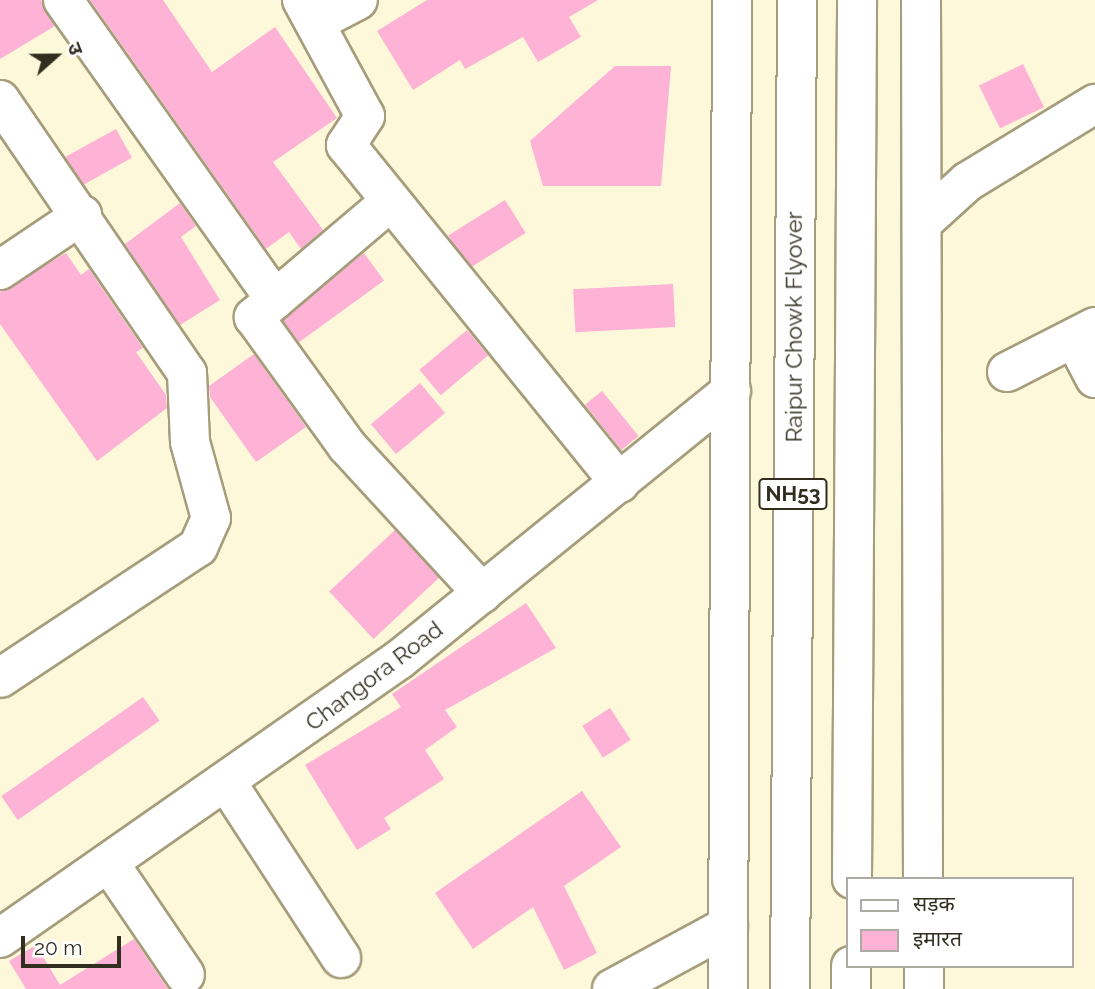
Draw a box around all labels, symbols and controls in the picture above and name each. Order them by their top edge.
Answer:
north arrow [21,21,91,91]
text: उ [63,39,88,58]
street label: Raipur Chowk Flyover [780,211,808,443]
road number: NH53 [758,476,828,512]
street label: Changora Road [300,615,448,737]
legend [846,877,1074,968]
text: सड़क [913,891,955,916]
scale bar [24,922,124,966]
text: इमारत [913,926,962,951]
text: 20 m [34,935,82,960]

